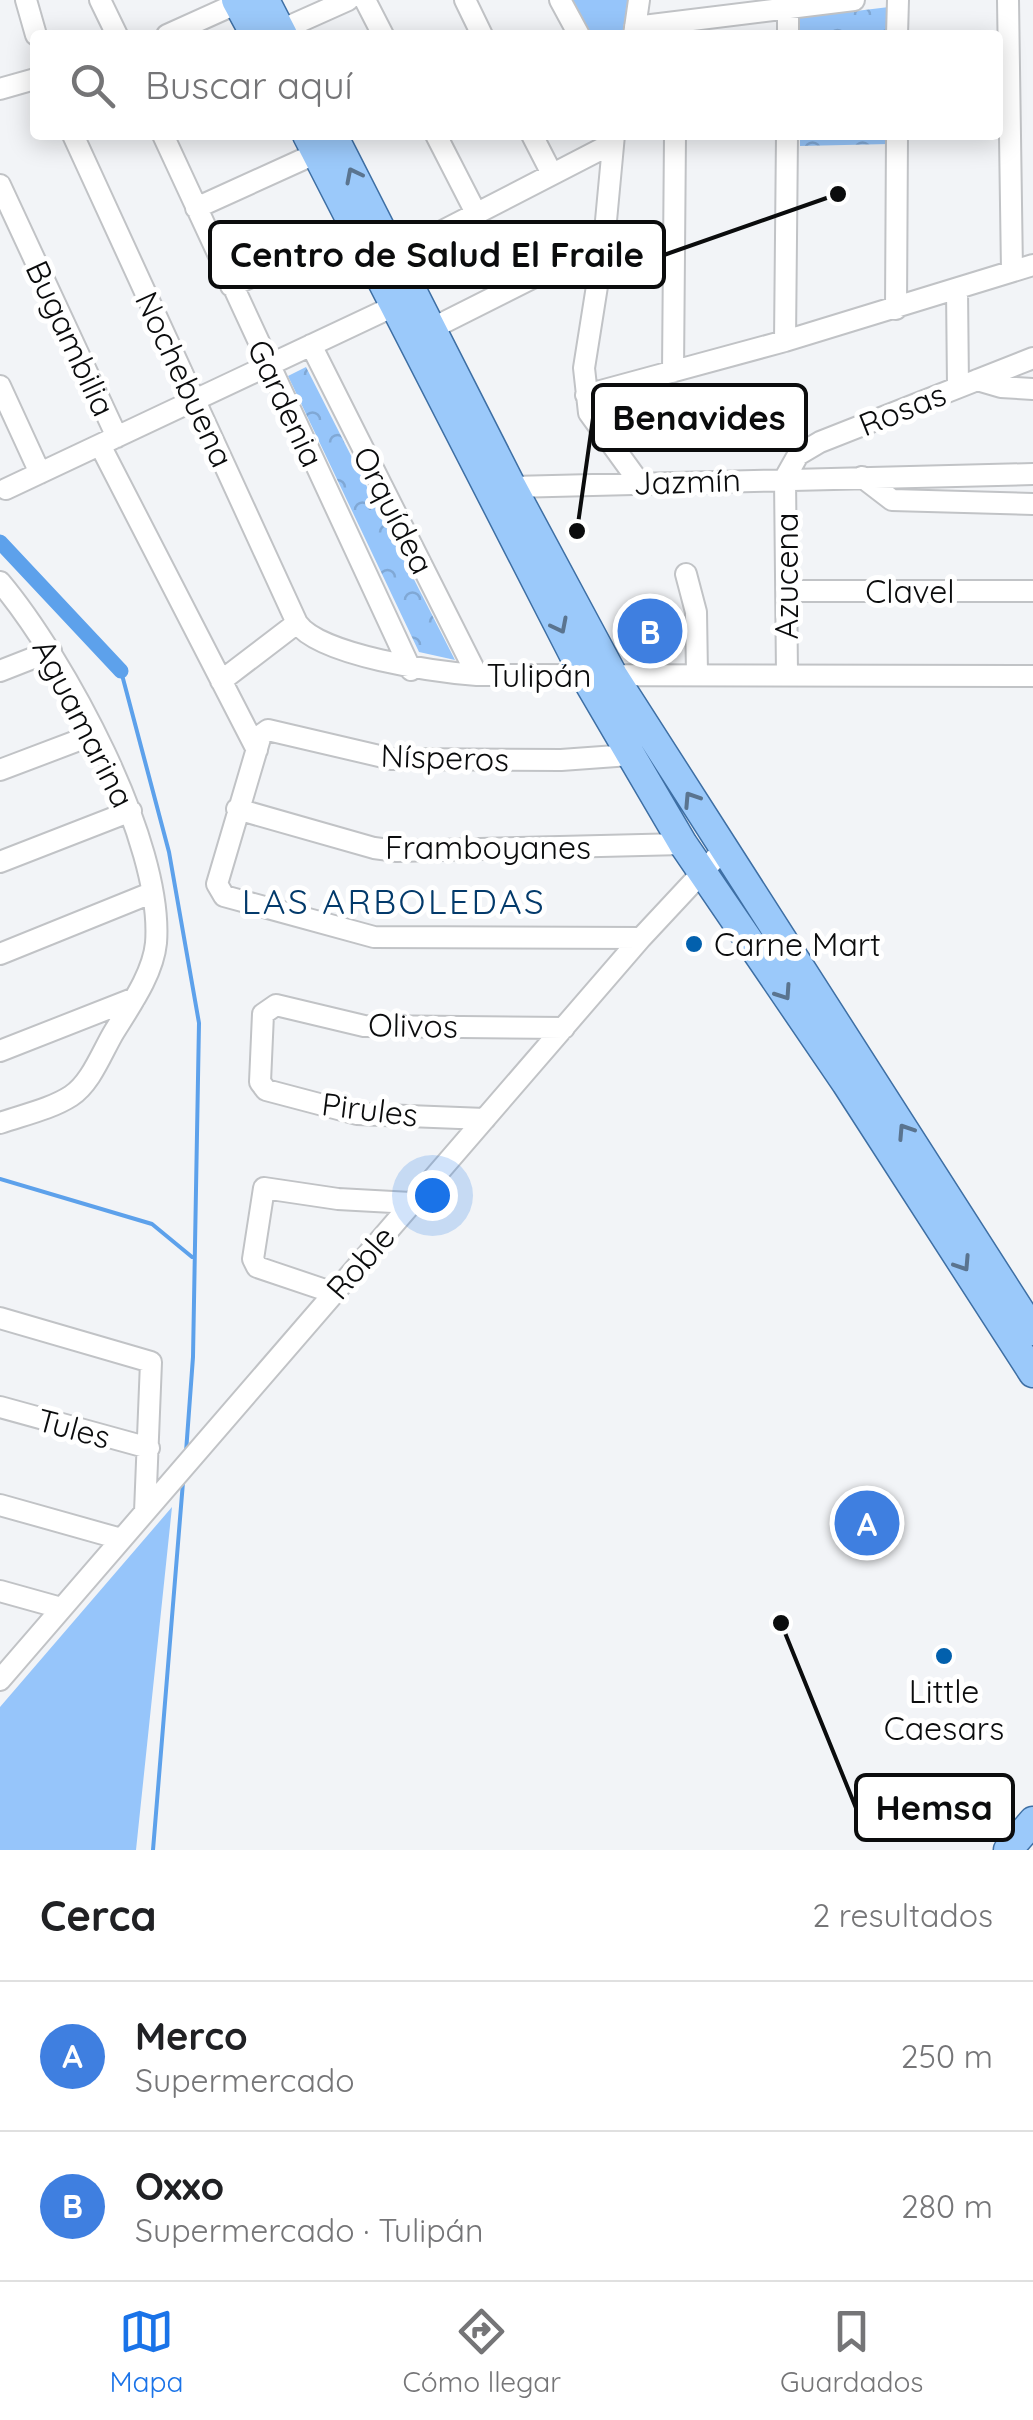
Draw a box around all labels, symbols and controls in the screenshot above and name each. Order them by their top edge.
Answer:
search box [30,30,1003,140]
icon: search [65,58,120,113]
text: Buscar aquí [145,61,353,109]
one-way arrow [346,168,366,186]
callout: Centro de Salud El Fraile [210,222,664,287]
text: Centro de Salud El Fraile [230,232,644,276]
street label: Bugambilia [18,254,124,422]
street label: Nochebuena [127,285,243,473]
street label: Gardenia [239,333,333,473]
street label: Rosas [853,374,951,444]
callout: Benavides [593,385,806,450]
text: Benavides [612,395,786,439]
street label: Orquídea [345,440,443,580]
street label: Jazmín [633,459,741,503]
street label: Azucena [766,513,806,639]
street label: Clavel [865,571,955,611]
pin: B [618,594,682,668]
one-way arrow [548,616,567,634]
street label: Aguamarina [24,632,144,814]
street label: Tulipán [486,655,592,695]
street label: Nísperos [380,735,510,779]
one-way arrow [685,792,704,810]
street label: Framboyanes [385,827,591,867]
district label: LAS ARBOLEDAS [242,879,546,923]
place label: Carne Mart [714,924,881,964]
marker: Carne Mart [683,933,705,955]
one-way arrow [772,981,790,1000]
street label: Olivos [368,1004,458,1046]
street label: Pirules [320,1083,420,1135]
one-way arrow [898,1124,917,1142]
your location [407,1170,458,1221]
street label: Roble [317,1217,403,1307]
one-way arrow [951,1253,970,1271]
street label: Tules [33,1399,115,1457]
pin: A [834,1486,900,1560]
marker: Little Caesars [933,1645,955,1667]
place label: Little Caesars [884,1671,1004,1748]
callout: Hemsa [856,1775,1013,1840]
text: Hemsa [875,1785,993,1829]
text: Cerca [40,1889,157,1942]
text: 2 resultados [812,1895,993,1935]
text: Merco [135,2012,248,2060]
text: A [62,2036,83,2076]
text: 250 m [901,2036,993,2076]
text: Supermercado [135,2060,355,2100]
text: Oxxo [135,2162,224,2210]
text: B [62,2186,83,2226]
text: 280 m [901,2186,993,2226]
text: Supermercado · Tulipán [135,2210,483,2250]
tab: Mapa [109,2304,184,2399]
tab: Cómo llegar [402,2304,561,2399]
tab: Guardados [780,2304,924,2399]

